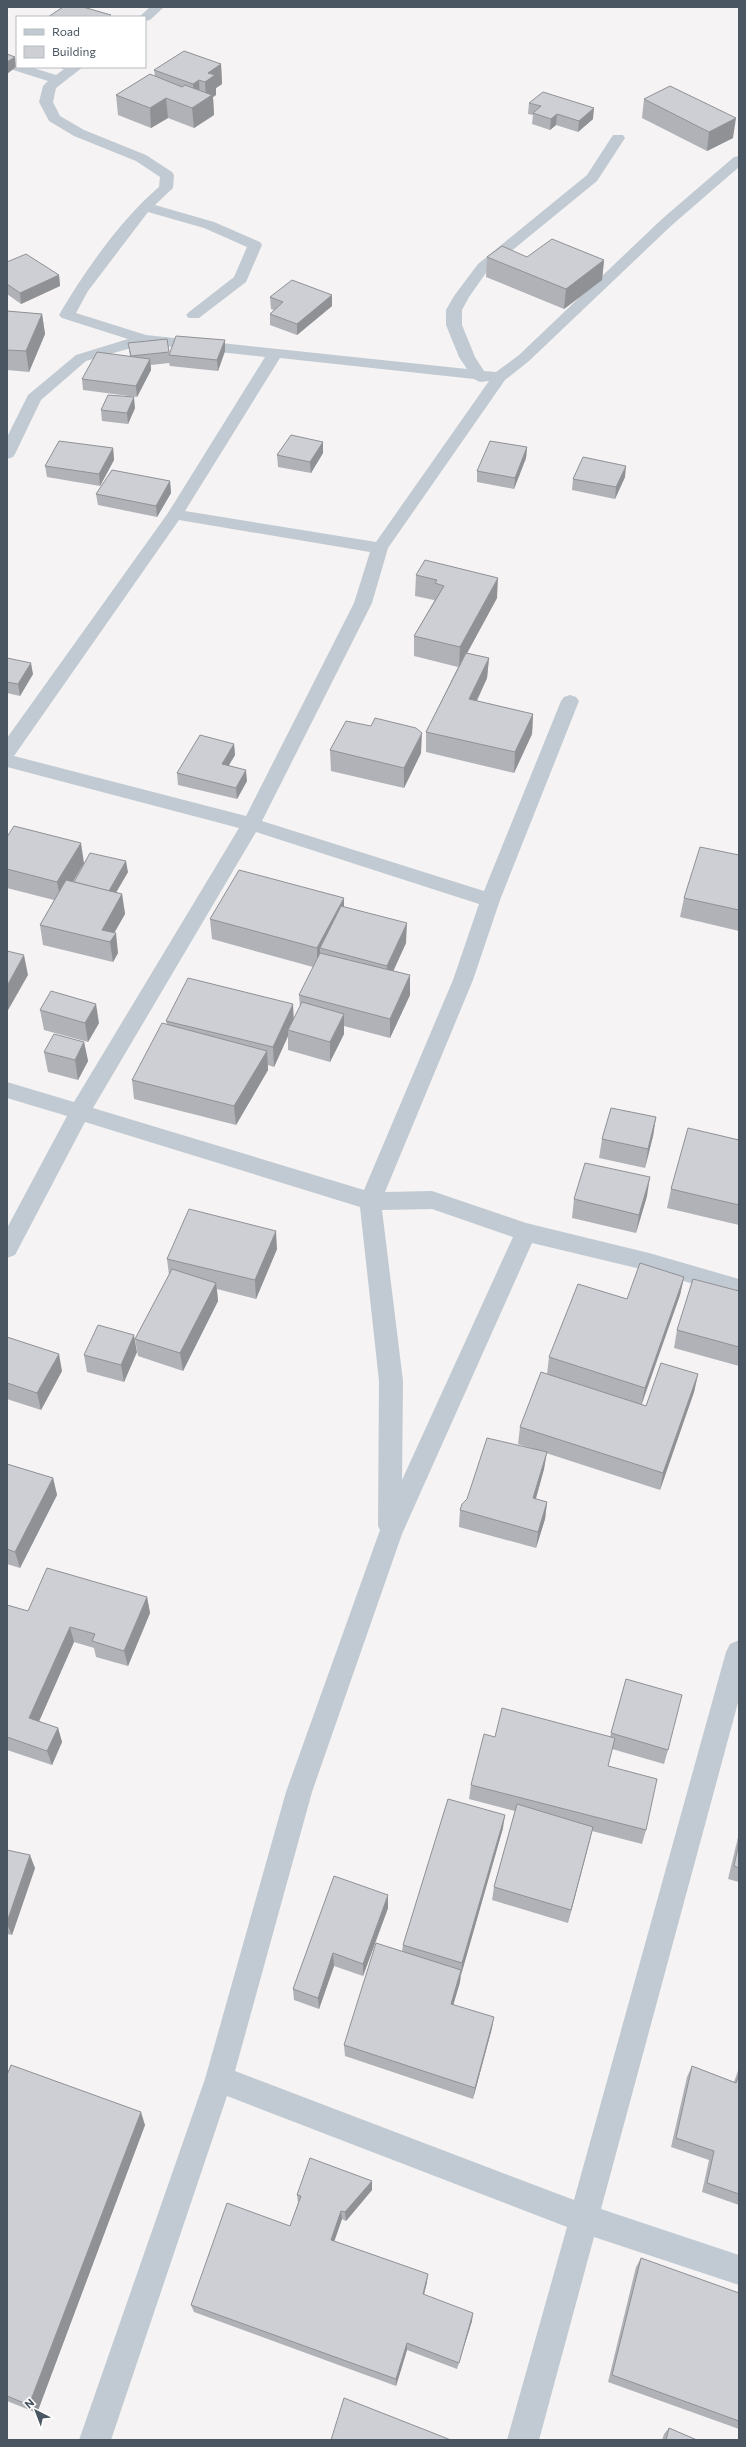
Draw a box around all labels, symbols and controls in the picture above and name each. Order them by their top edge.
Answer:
legend [16,16,146,68]
text: Road [52,24,80,38]
text: Building [52,44,96,58]
north arrow [16,2391,56,2431]
text: N [22,2396,36,2411]

